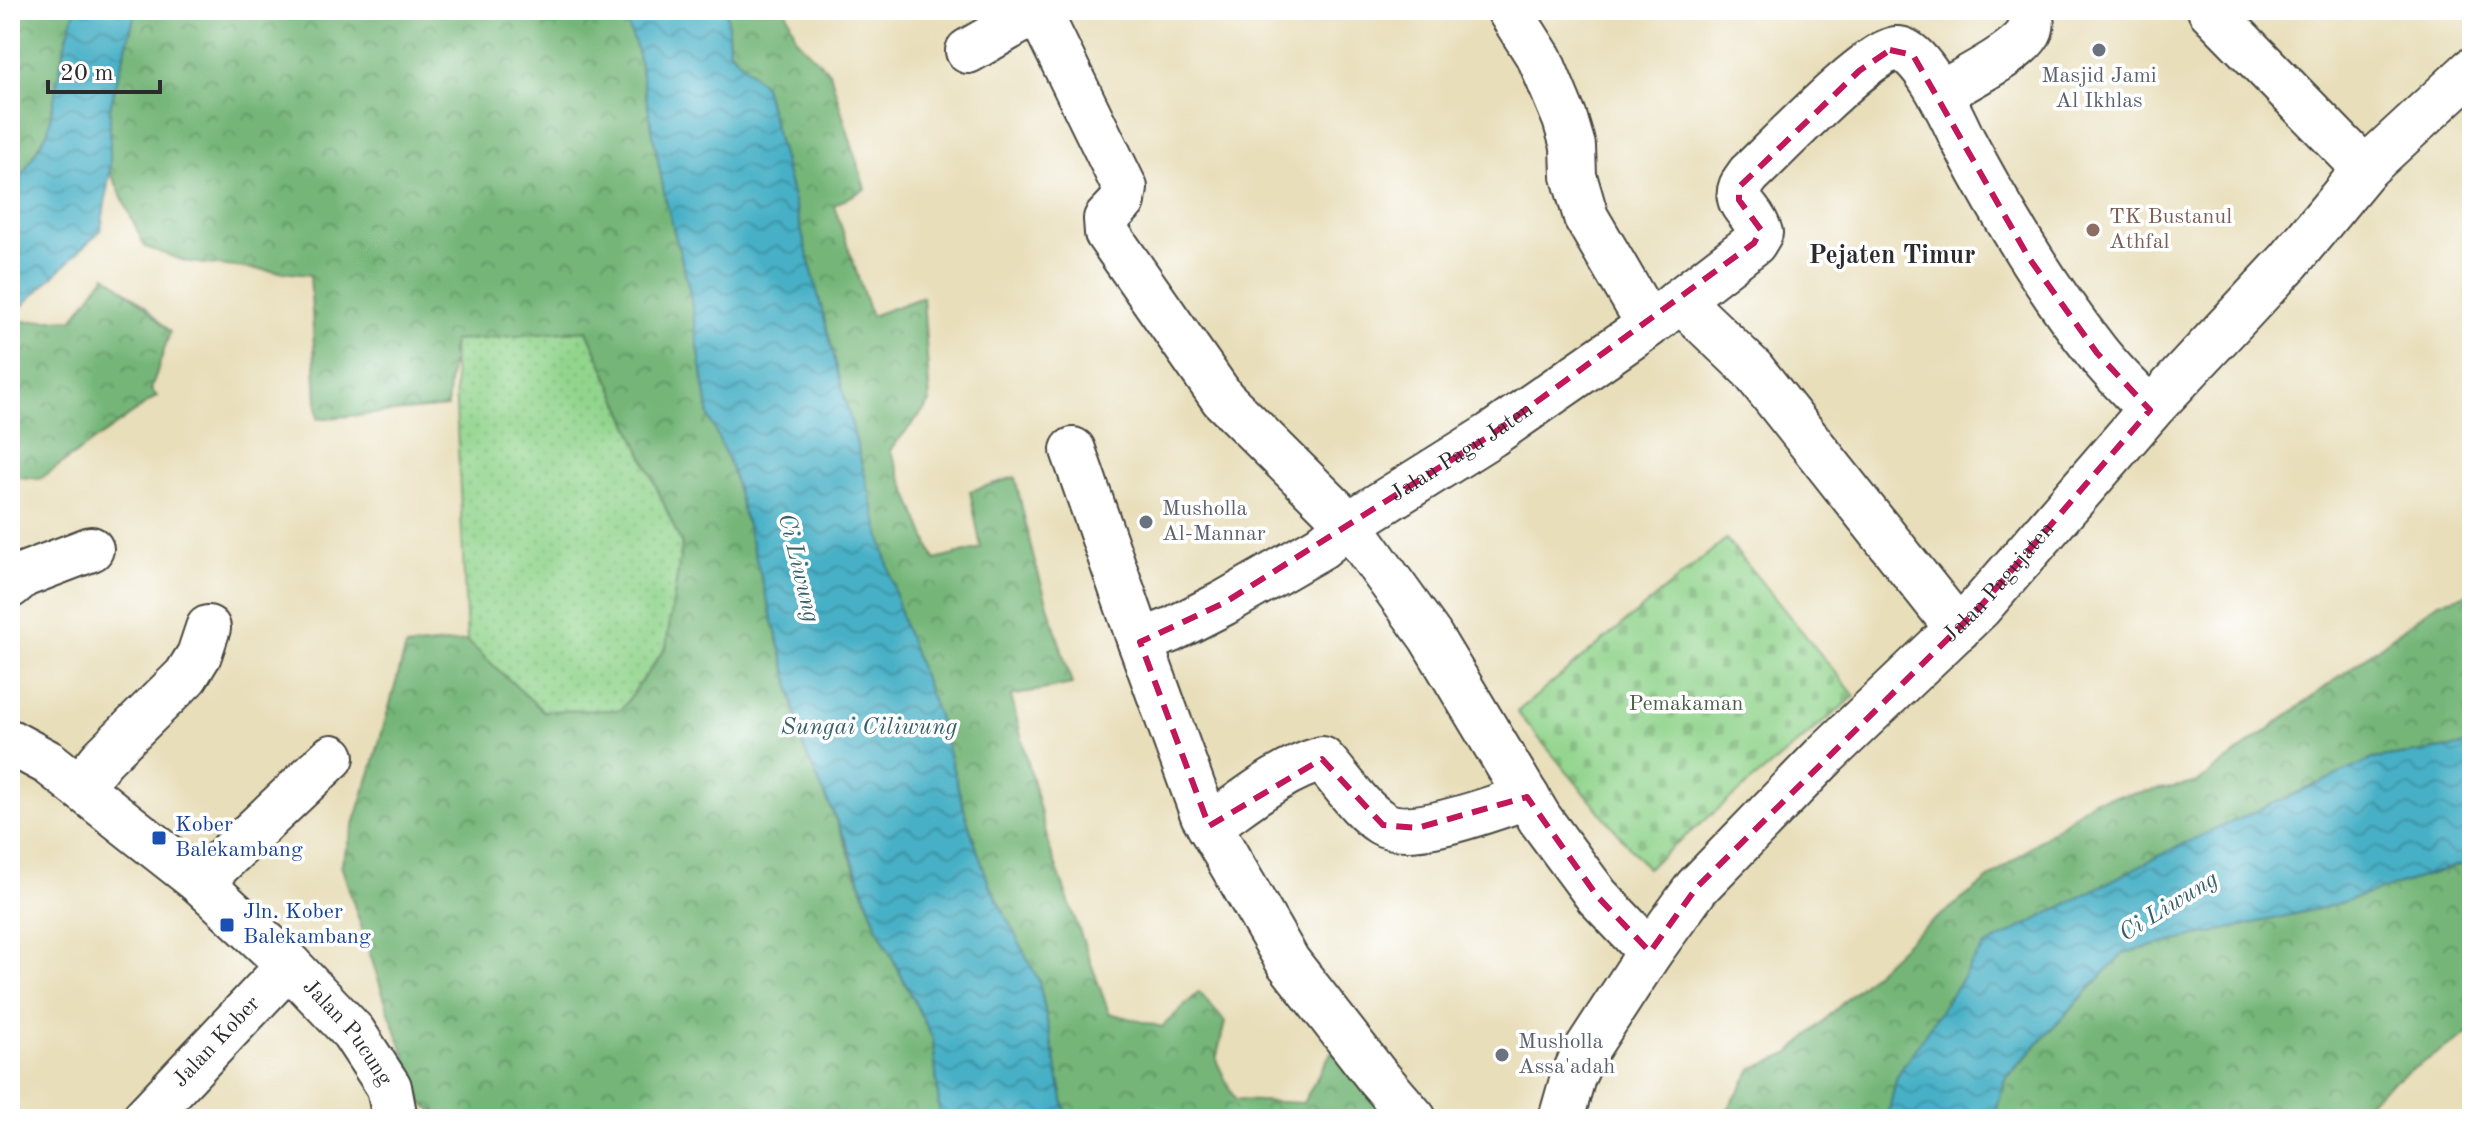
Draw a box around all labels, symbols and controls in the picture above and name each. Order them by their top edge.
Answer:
marker: Masjid Jami Al Ikhlas [2090,41,2108,59]
scale bar [48,44,160,94]
text: 20 m [60,62,114,86]
place label: Masjid Jami Al Ikhlas [2041,65,2157,112]
place label: TK Bustanul Athfal [2109,206,2232,253]
marker: TK Bustanul Athfal [2084,221,2102,239]
district label: Pejaten Timur [1809,243,1975,269]
street label: Jalan Pagu Jaten [1387,398,1537,506]
place label: Musholla Al-Mannar [1162,498,1266,545]
water label: Ci Liwung [773,511,823,625]
marker: Musholla Al-Mannar [1137,513,1155,531]
street label: Jalan Pagujaten [1939,518,2059,647]
park label: Pemakaman [1629,693,1744,715]
water label: Sungai Ciliwung [781,716,958,740]
place label: Kober Balekambang [175,814,303,861]
marker: Kober Balekambang [150,829,168,847]
water label: Ci Liwung [2115,867,2223,947]
place label: Jln. Kober Balekambang [243,901,371,948]
marker: Jln. Kober Balekambang [218,916,236,934]
street label: Jalan Pucung [298,975,396,1090]
street label: Jalan Kober [169,992,264,1091]
place label: Musholla Assa'adah [1518,1031,1615,1078]
marker: Musholla Assa'adah [1493,1046,1511,1064]

